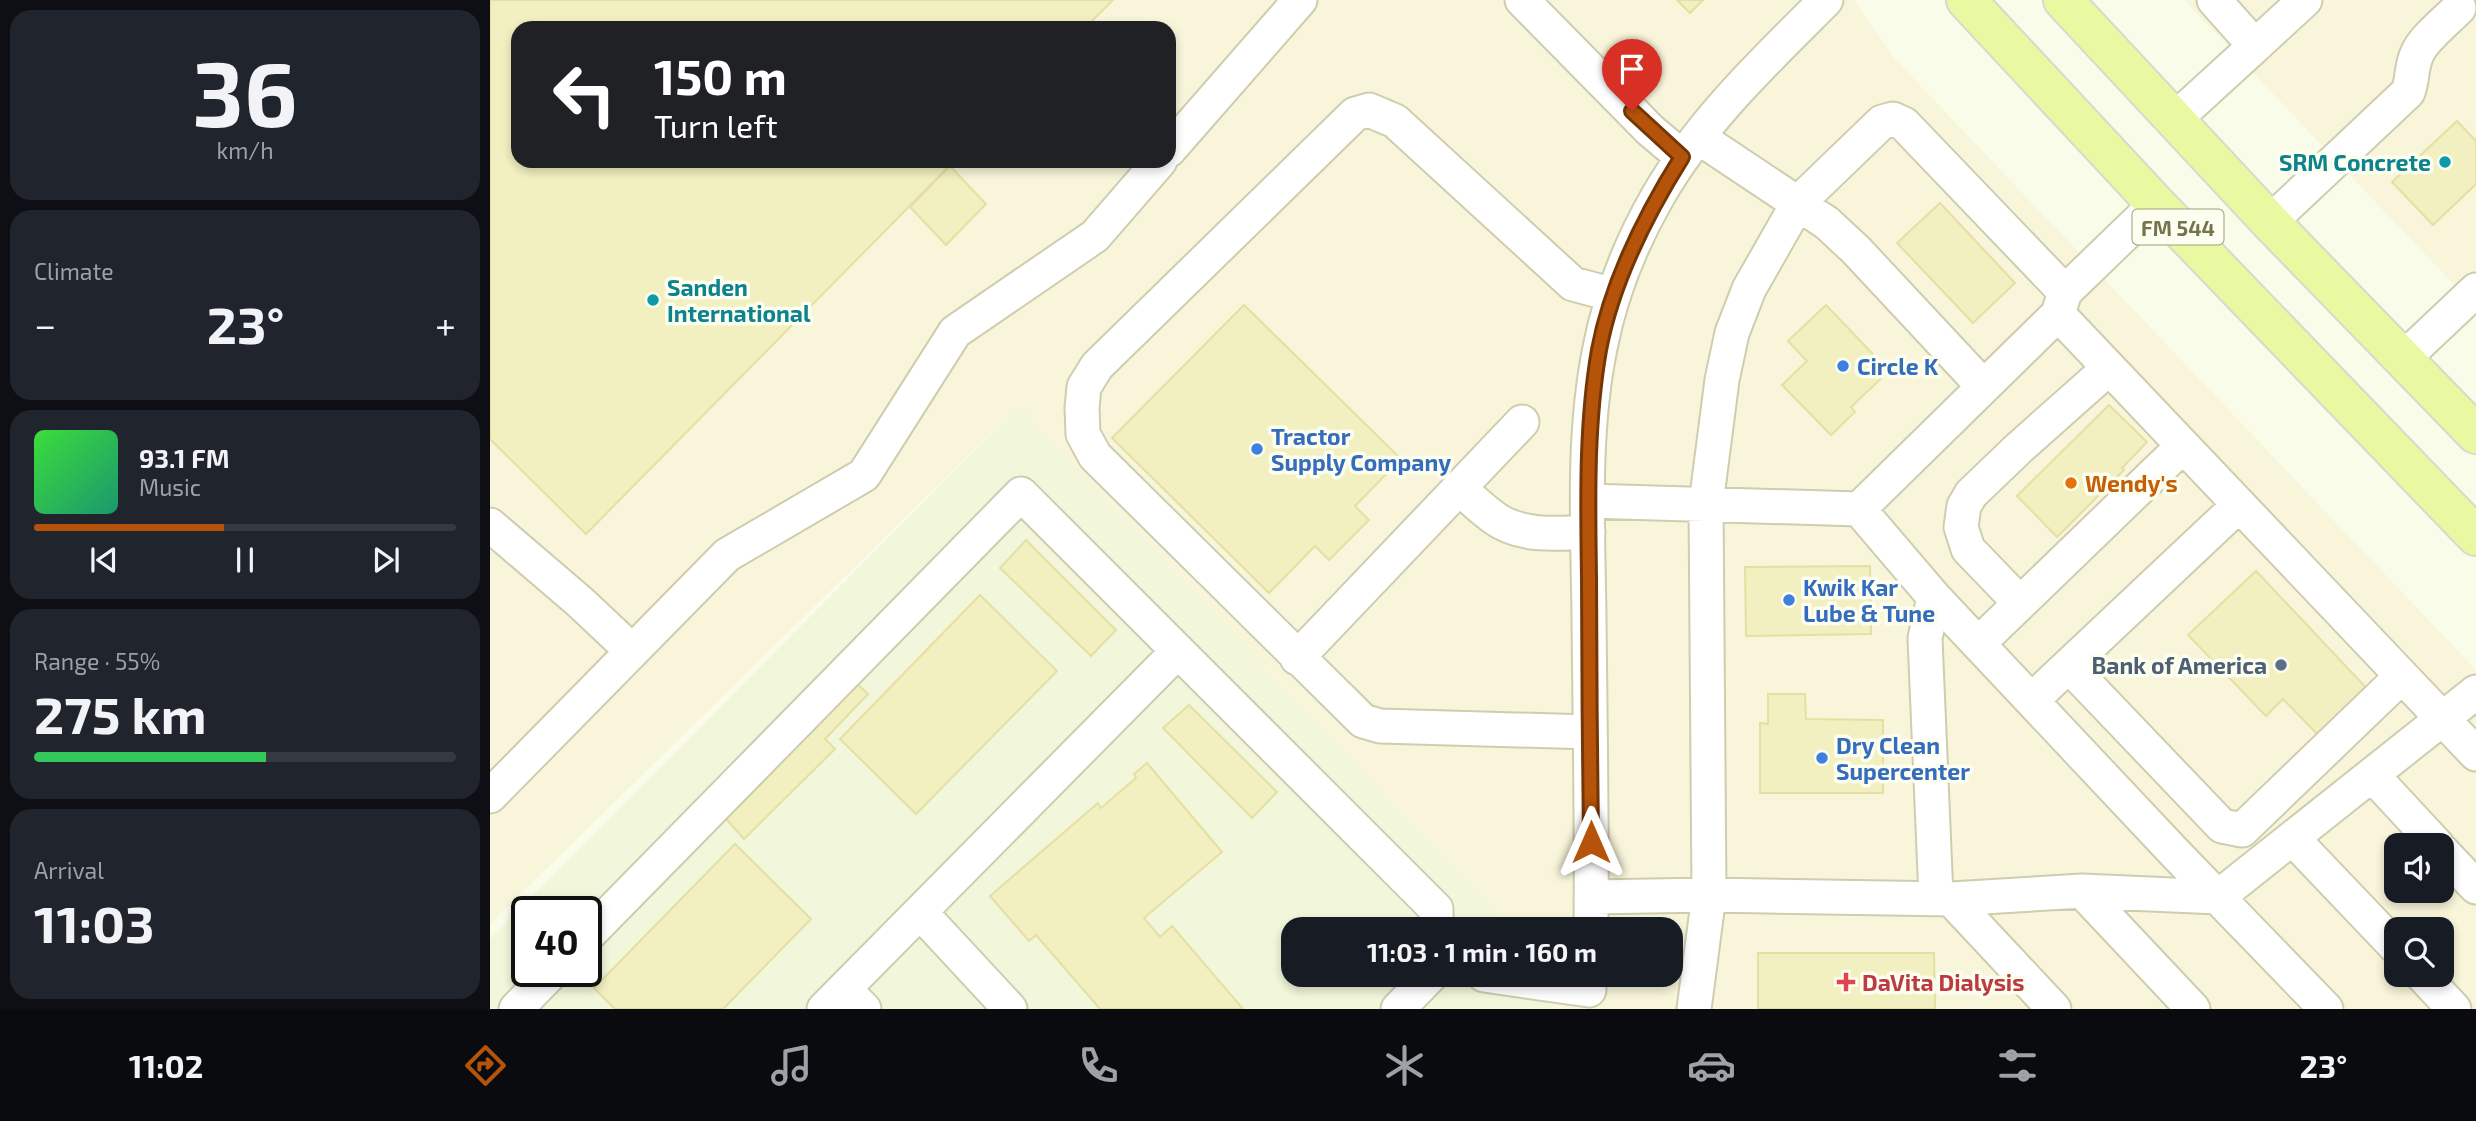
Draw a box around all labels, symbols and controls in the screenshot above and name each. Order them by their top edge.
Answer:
text: 36 [192,36,298,145]
pin [1602,39,1662,111]
text: 150 m [654,46,787,105]
icon: left [539,49,630,140]
icon: arrive [1613,50,1651,88]
text: Turn left [654,106,778,144]
text: km/h [216,136,274,164]
place label: SRM Concrete [2279,148,2431,176]
marker: SRM Concrete [2437,154,2453,170]
road number: FM 544 [2132,210,2224,244]
text: Climate [34,257,114,285]
place label: Sanden International [667,273,811,327]
text: 23° [207,292,284,354]
marker: Sanden International [645,292,661,308]
text: − [34,301,56,347]
text: + [435,301,456,347]
place label: Circle K [1857,352,1939,380]
marker: Circle K [1835,358,1851,374]
place label: Tractor Supply Company [1271,422,1451,476]
marker: Tractor Supply Company [1249,441,1265,457]
text: 93.1 FM [139,442,229,473]
place label: Wendy's [2085,469,2178,497]
text: Music [139,473,201,501]
marker: Wendy's [2063,475,2079,491]
icon: previous [85,541,123,579]
icon: pause [226,541,264,579]
icon: next [367,541,405,579]
place label: Kwik Kar Lube & Tune [1803,573,1935,627]
marker: Kwik Kar Lube & Tune [1781,592,1797,608]
text: Range · 55% [34,647,160,675]
place label: Bank of America [2092,651,2267,679]
marker: Bank of America [2273,657,2289,673]
text: 275 km [34,682,206,744]
place label: Dry Clean Supercenter [1836,731,1970,785]
marker: Dry Clean Supercenter [1814,750,1830,766]
position arrow [1554,805,1628,879]
map controls [2384,833,2454,987]
button: sound [2384,833,2454,903]
text: Arrival [34,856,104,884]
text: 11:03 [34,891,155,953]
speed limit sign: 40 [511,896,602,987]
button: search [2384,917,2454,987]
text: 11:03 · 1 min · 160 m [1367,936,1597,967]
place label: DaVita Dialysis [1862,968,2024,996]
marker: DaVita Dialysis [1836,972,1856,992]
icon: directions [461,1041,510,1090]
icon: music [767,1041,816,1090]
icon: phone [1074,1041,1123,1090]
icon: climate [1380,1041,1429,1090]
icon: car [1687,1041,1736,1090]
icon: filters [1993,1041,2042,1090]
text: 11:02 [129,1046,203,1084]
text: 23° [2299,1046,2347,1084]

